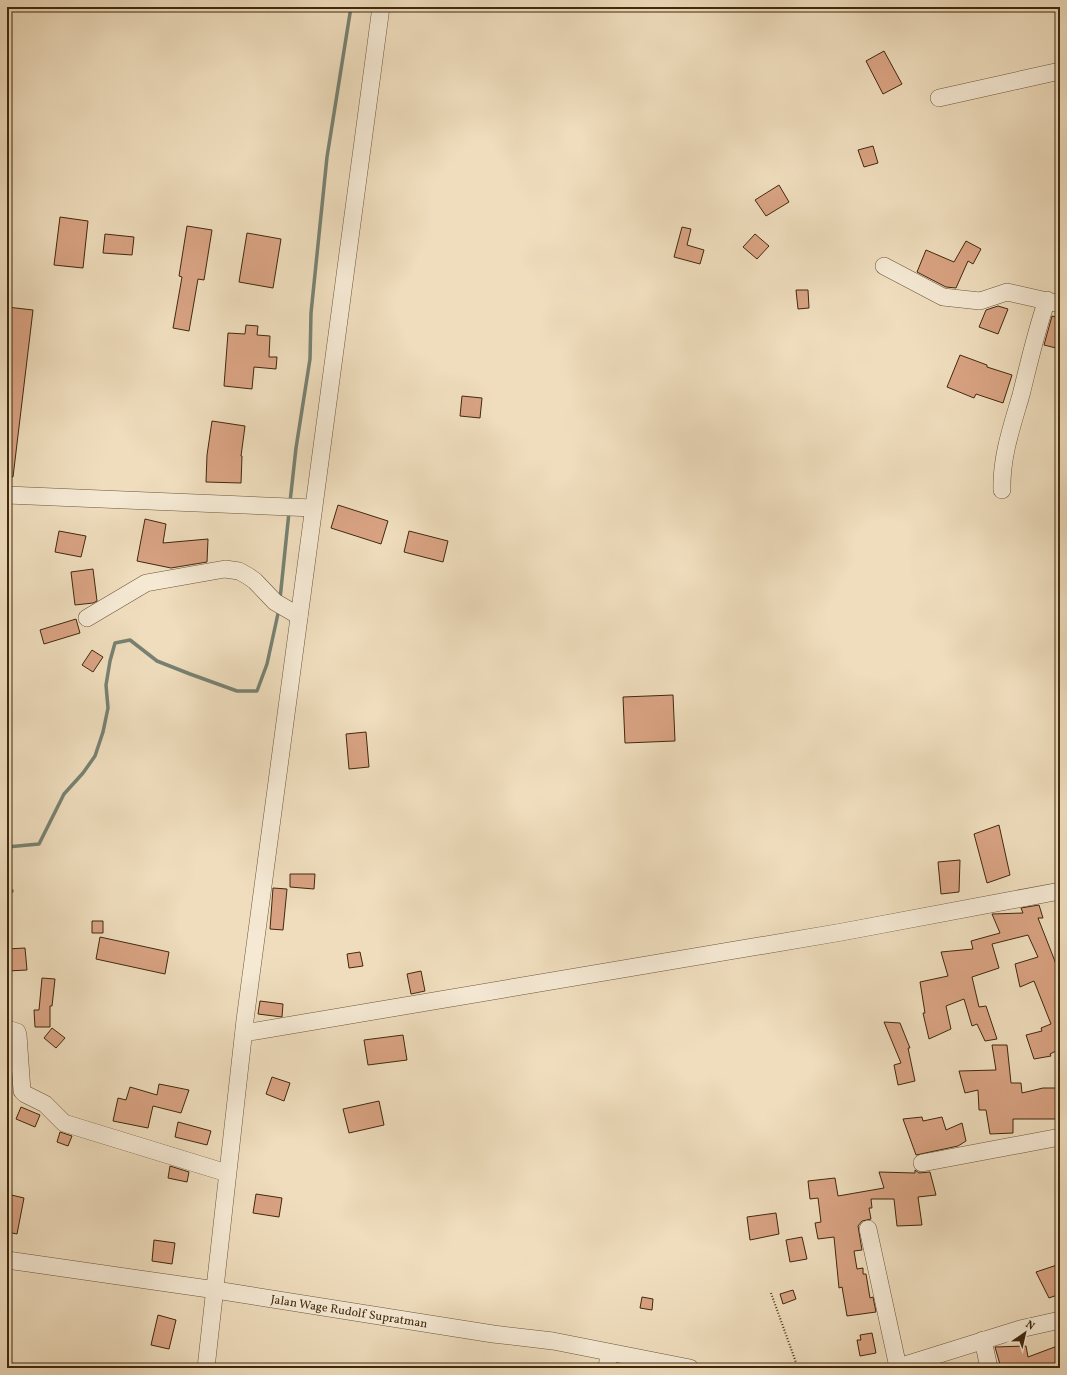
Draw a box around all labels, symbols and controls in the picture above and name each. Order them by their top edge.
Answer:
street label: Jalan Wage Rudolf Supratman [269,1292,429,1332]
north arrow [1005,1313,1045,1353]
text: N [1022,1317,1037,1334]

